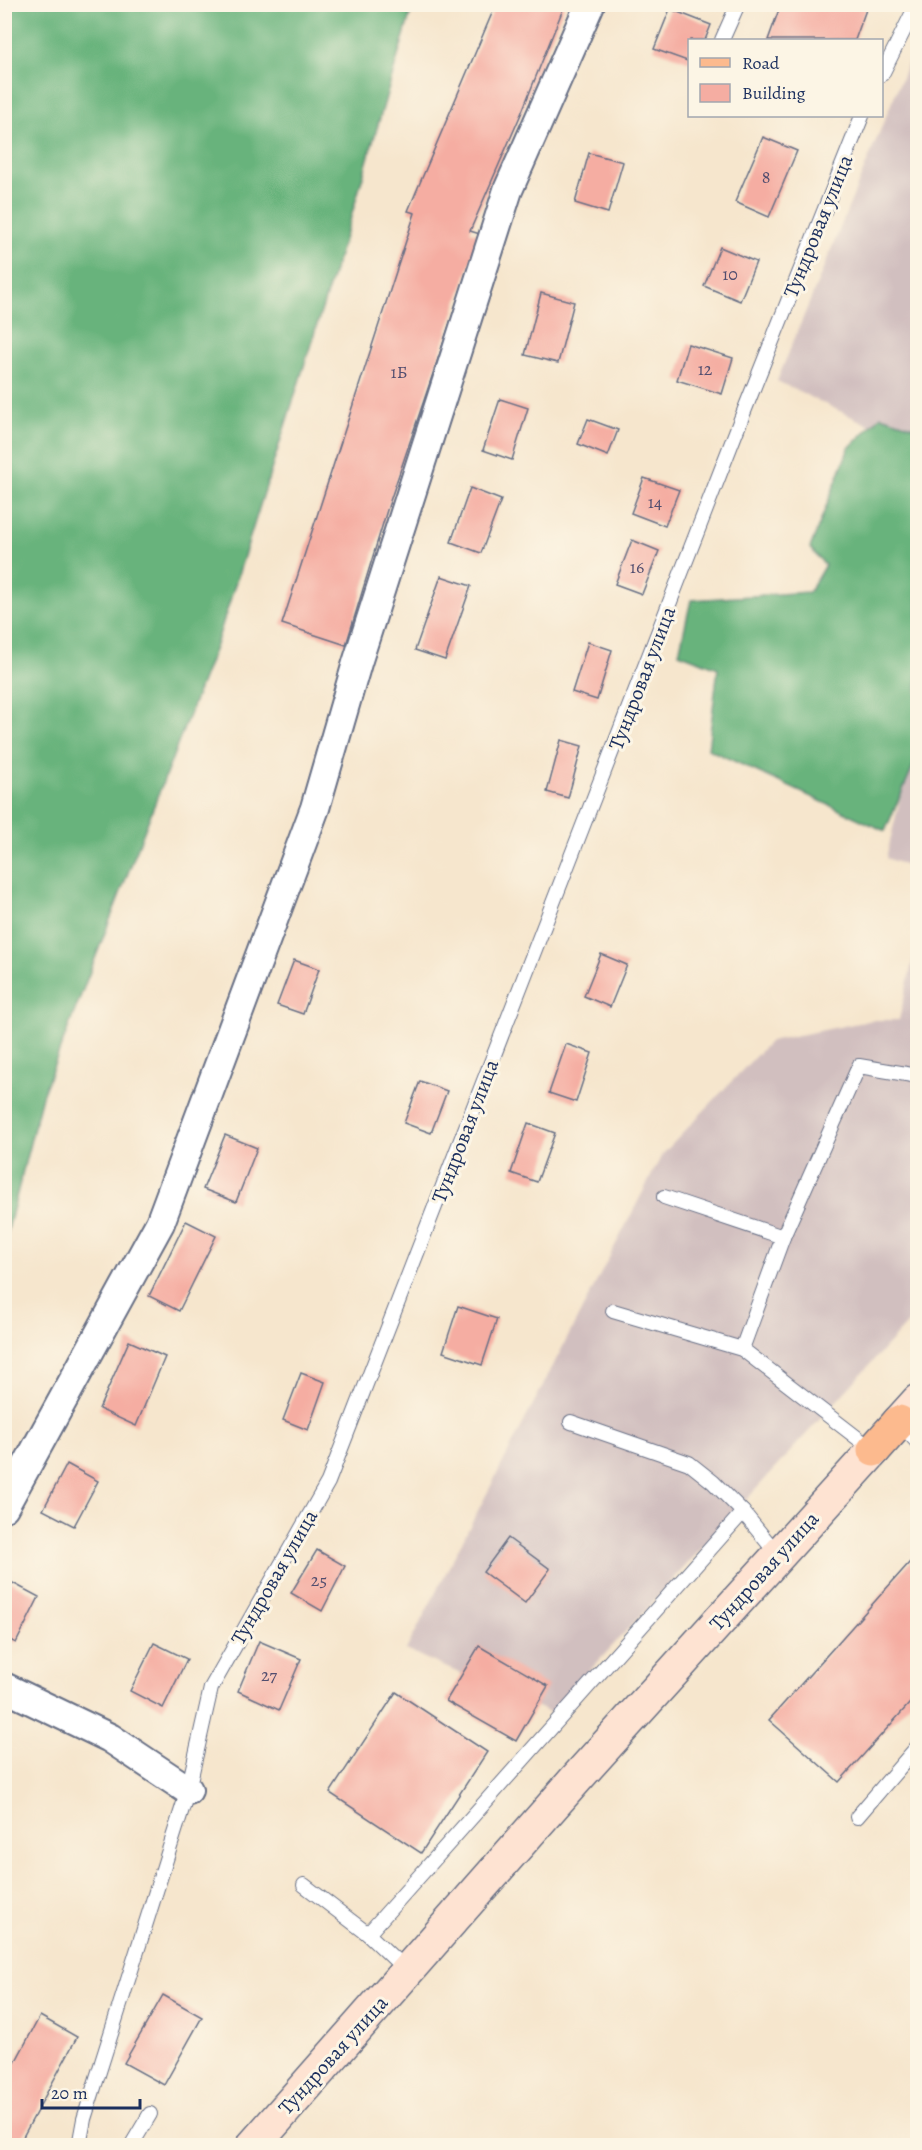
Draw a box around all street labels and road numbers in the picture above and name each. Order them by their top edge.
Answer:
street label: Тундровая улица [777,150,860,302]
street label: Тундровая улица [602,602,682,754]
street label: Тундровая улица [425,1055,505,1207]
street label: Тундровая улица [224,1504,324,1650]
street label: Тундровая улица [703,1505,825,1637]
street label: Тундровая улица [272,1989,394,2121]

